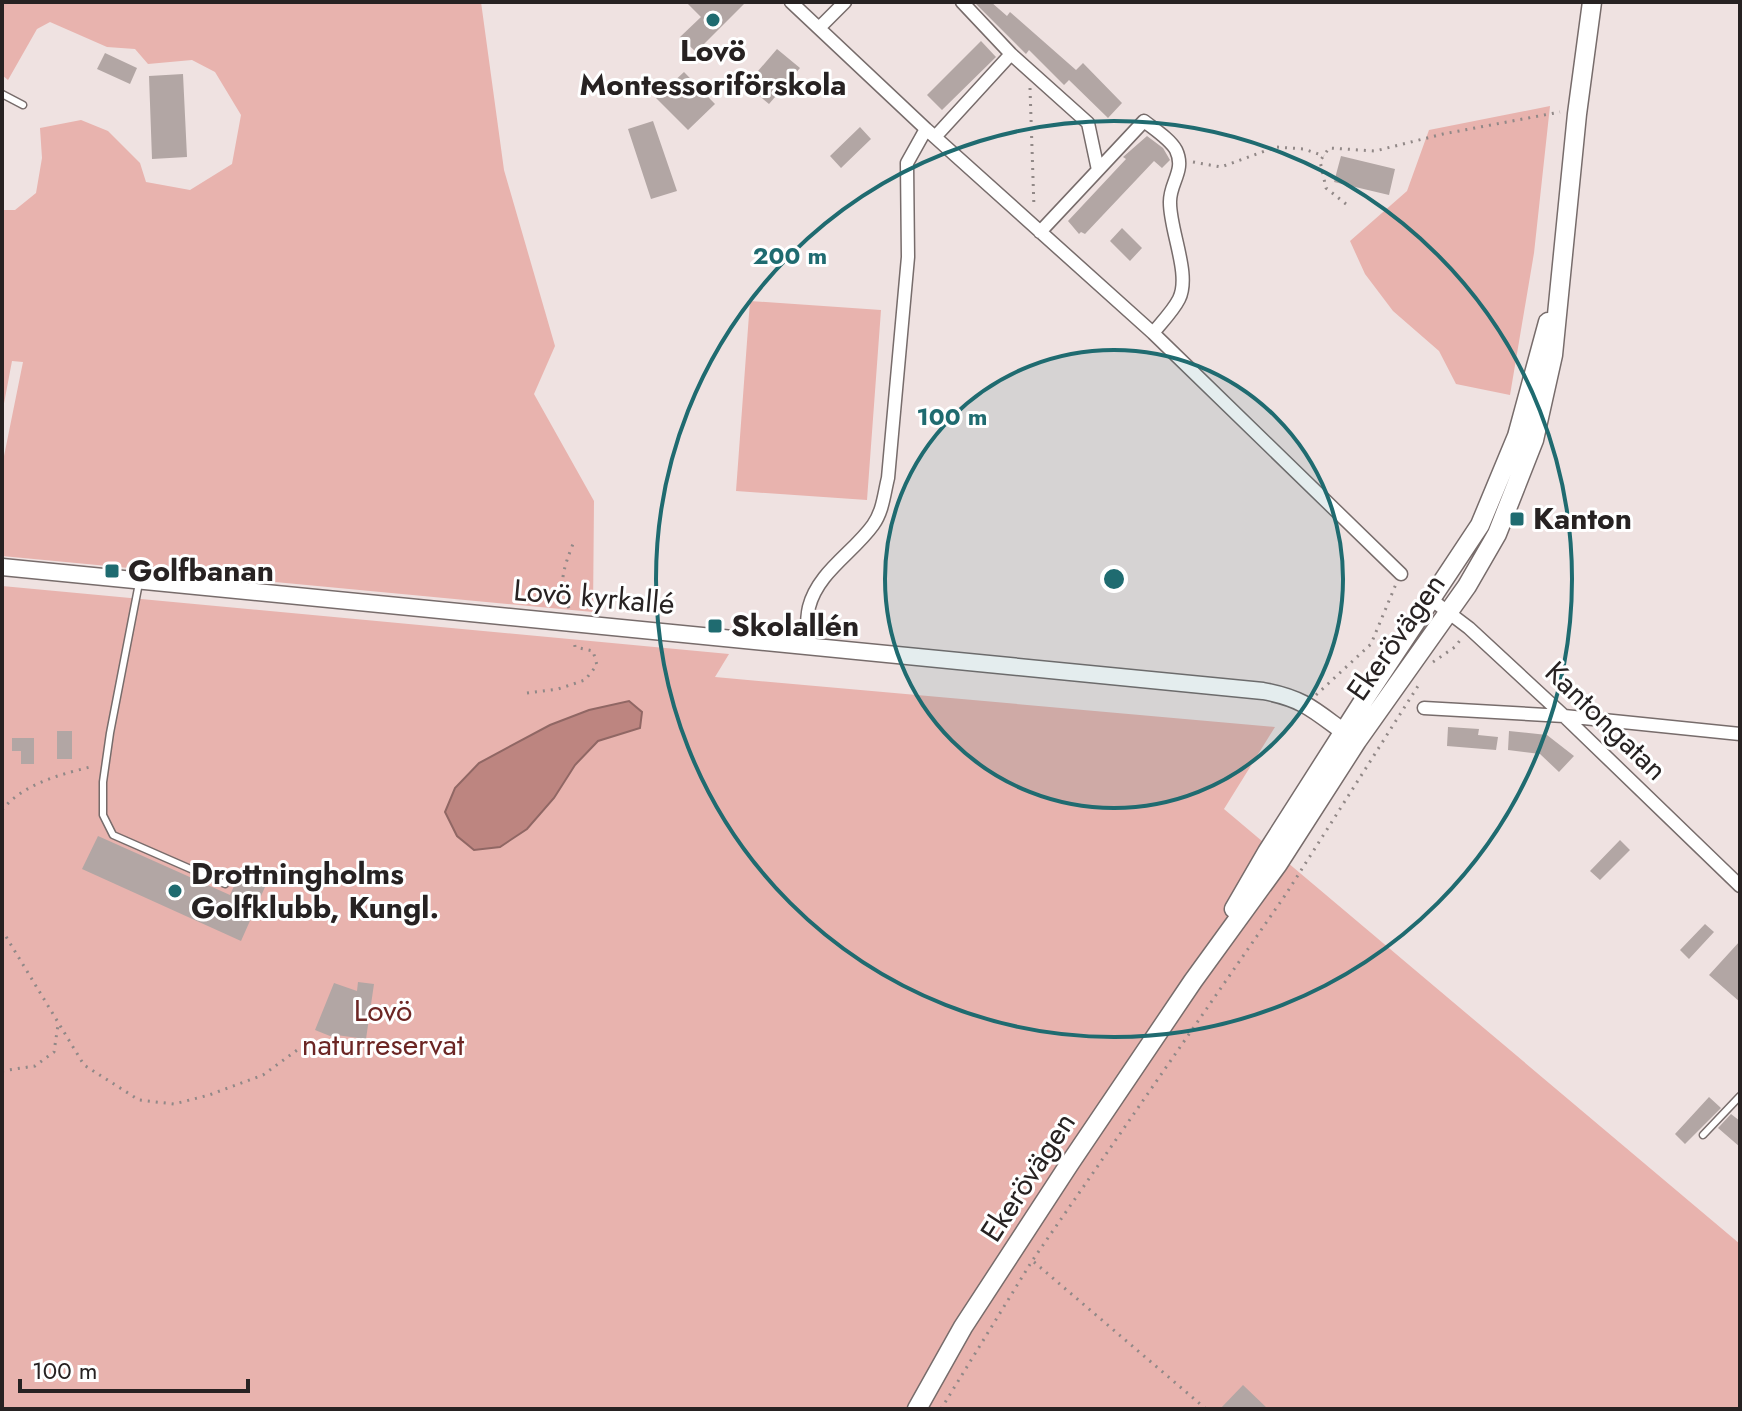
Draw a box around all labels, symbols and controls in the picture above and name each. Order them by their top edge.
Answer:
marker: Lovö Montessoriförskola [704,11,722,29]
place label: Lovö Montessoriförskola [580,29,846,106]
text: 200 m [753,238,827,273]
text: 100 m [917,399,987,434]
place label: Kanton [1533,497,1632,540]
marker: Kanton [1508,510,1526,528]
place label: Golfbanan [128,549,274,592]
marker: Golfbanan [103,562,121,580]
street label: Ekerövägen [1336,564,1455,709]
centre of rings [1100,565,1128,593]
street label: Lovö kyrkallé [512,568,676,625]
place label: Skolallén [731,604,859,647]
marker: Skolallén [706,617,724,635]
street label: Kantongatan [1536,651,1677,790]
place label: Drottningholms Golfklubb, Kungl. [191,852,439,929]
marker: Drottningholms Golfklubb, Kungl. [166,882,184,900]
park label: Lovö naturreservat [302,989,465,1066]
street label: Ekerövägen [970,1104,1086,1250]
scale bar [20,1343,248,1393]
text: 100 m [32,1353,98,1388]

